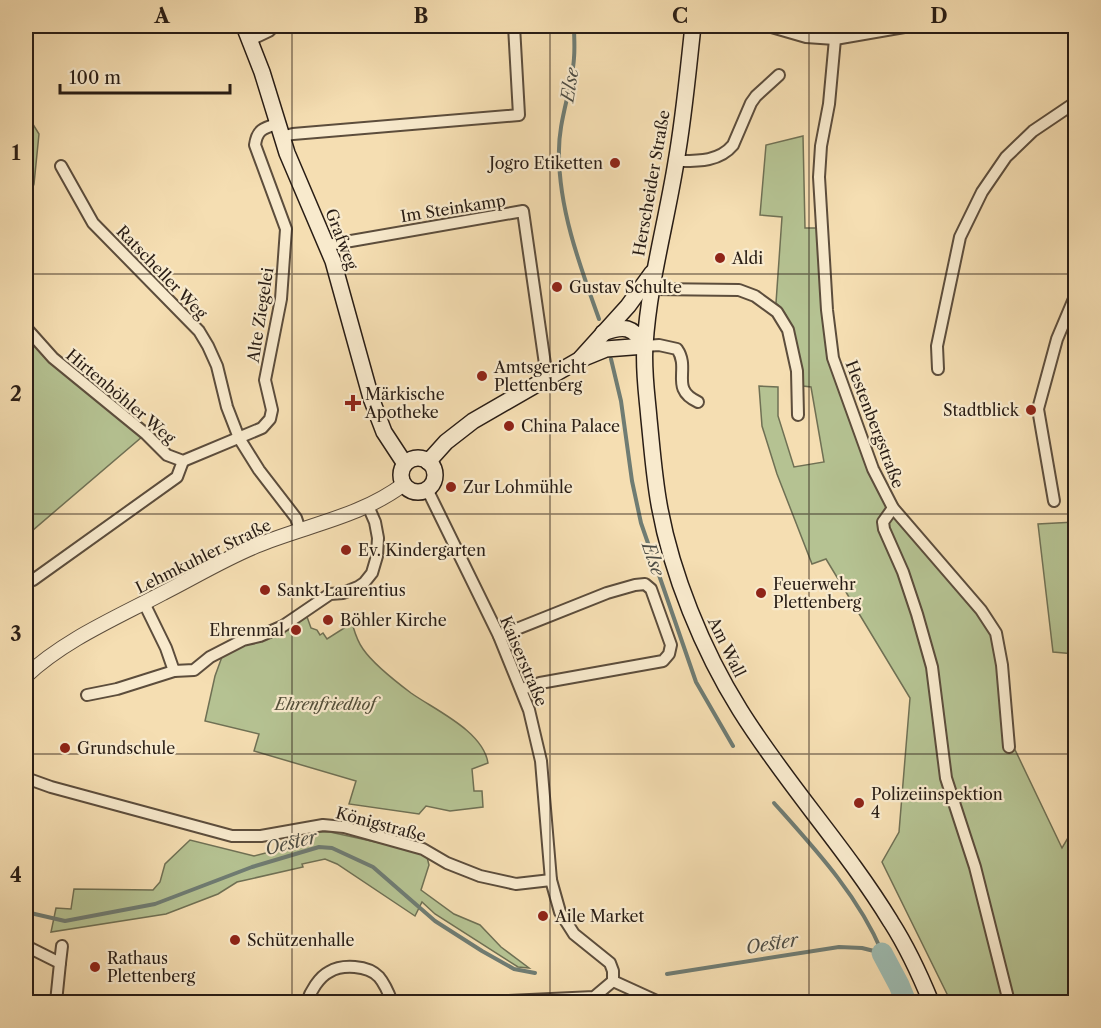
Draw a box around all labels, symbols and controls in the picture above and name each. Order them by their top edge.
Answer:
text: A [153,4,170,28]
text: B [414,4,429,28]
text: C [672,4,688,28]
text: D [930,4,948,28]
scale bar [60,57,230,95]
water label: Else [556,65,584,106]
text: 100 m [69,67,121,89]
street label: Herscheider Straße [628,108,674,258]
text: 1 [12,141,21,165]
place label: Jogro Etiketten [486,153,603,173]
marker: Jogro Etiketten [608,156,622,170]
street label: Im Steinkamp [399,190,507,226]
street label: Grafweg [321,206,363,273]
street label: Ratscheller Weg [112,221,212,323]
place label: Aldi [731,248,763,268]
marker: Aldi [713,251,727,265]
street label: Alte Ziegelei [242,266,277,365]
place label: Gustav Schulte [569,277,682,297]
marker: Gustav Schulte [550,280,564,294]
street label: Hirtenböhler Weg [62,344,180,448]
place label: Amtsgericht Plettenberg [493,357,587,395]
street label: Hestenbergstraße [841,357,909,491]
marker: Amtsgericht Plettenberg [475,369,489,383]
text: 2 [10,382,22,406]
place label: Märkische Apotheke [364,384,445,422]
marker: Märkische Apotheke [346,396,360,410]
place label: Stadtblick [943,400,1020,420]
marker: Stadtblick [1024,403,1038,417]
place label: China Palace [521,416,620,436]
marker: China Palace [502,419,516,433]
place label: Zur Lohmühle [463,477,573,497]
marker: Zur Lohmühle [444,480,458,494]
street label: Lehmkuhler Straße [132,514,274,597]
water label: Else [636,537,669,580]
place label: Ev. Kindergarten [358,540,486,560]
marker: Ev. Kindergarten [339,543,353,557]
place label: Feuerwehr Plettenberg [773,574,862,612]
place label: Sankt Laurentius [277,580,406,600]
marker: Sankt Laurentius [258,583,272,597]
marker: Feuerwehr Plettenberg [754,586,768,600]
place label: Böhler Kirche [340,610,447,630]
marker: Böhler Kirche [321,613,335,627]
street label: Kaiserstraße [496,613,552,709]
street label: Am Wall [703,613,750,681]
place label: Ehrenmal [209,620,284,640]
text: 3 [10,622,22,646]
marker: Ehrenmal [289,623,303,637]
park label: Ehrenfriedhof [273,694,381,714]
place label: Grundschule [77,738,175,758]
marker: Grundschule [58,741,72,755]
place label: Polizeiinspektion 4 [871,784,1003,822]
marker: Polizeiinspektion 4 [852,796,866,810]
street label: Königstraße [334,802,428,846]
water label: Oester [263,826,321,860]
text: 4 [10,863,22,887]
place label: Aile Market [554,906,644,926]
marker: Aile Market [536,909,550,923]
water label: Oester [744,929,801,959]
place label: Schützenhalle [247,930,354,950]
marker: Schützenhalle [228,933,242,947]
place label: Rathaus Plettenberg [107,948,196,986]
marker: Rathaus Plettenberg [88,960,102,974]

